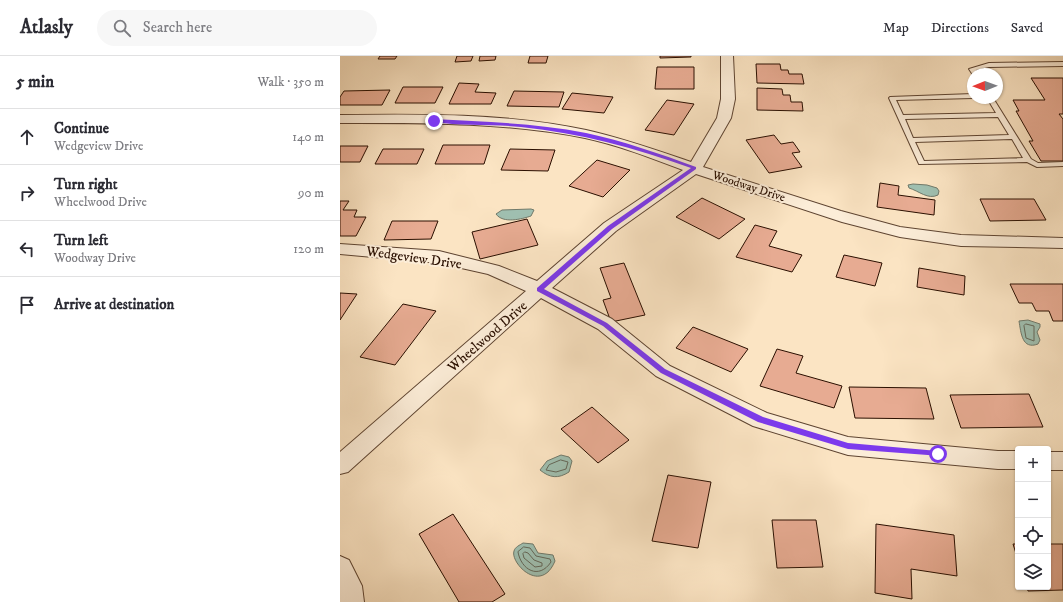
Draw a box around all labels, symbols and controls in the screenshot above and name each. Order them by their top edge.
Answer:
search box [97,10,377,46]
text: Atlasly [20,16,73,39]
icon: search [111,17,133,39]
text: Search here [143,18,212,37]
text: Map [883,19,909,37]
text: Directions [931,19,989,37]
text: Saved [1011,19,1043,37]
north arrow [967,68,1003,104]
text: 5 min [16,71,54,93]
text: Walk · 350 m [257,74,324,90]
route end [425,112,443,130]
text: Continue [54,119,109,138]
icon: ahead [16,126,38,148]
text: 140 m [292,129,324,145]
text: Wedgeview Drive [54,138,143,154]
street label: Woodway Drive [710,167,787,205]
text: Turn right [54,175,117,194]
icon: right [16,182,38,204]
text: 90 m [298,185,324,201]
text: Wheelwood Drive [54,194,147,210]
text: Turn left [54,231,108,250]
icon: left [16,238,38,260]
text: 120 m [293,241,324,257]
street label: Wedgeview Drive [364,242,463,274]
text: Woodway Drive [54,250,136,266]
icon: arrive [16,294,38,316]
text: Arrive at destination [54,295,174,314]
street label: Wheelwood Drive [443,297,531,377]
route start [929,445,947,463]
map controls [1015,446,1051,590]
button: + [1015,446,1051,482]
button: − [1015,482,1051,518]
button: locate [1015,518,1051,554]
button: layers [1015,554,1051,590]

